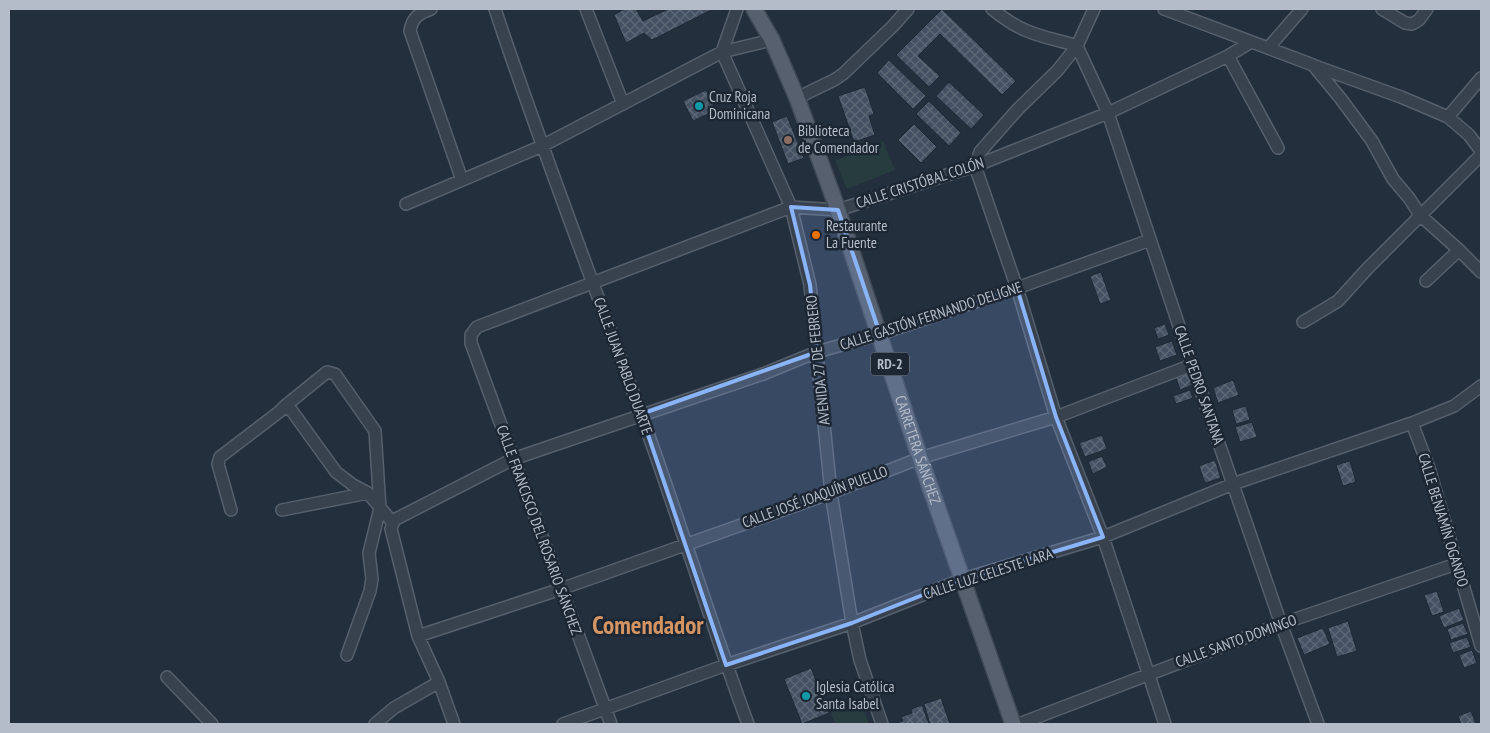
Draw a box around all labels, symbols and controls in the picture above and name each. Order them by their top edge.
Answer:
place label: Cruz Roja Dominicana [709,87,770,123]
marker: Cruz Roja Dominicana [693,100,705,112]
place label: Biblioteca de Comendador [798,121,880,157]
marker: Biblioteca de Comendador [782,134,794,146]
street label: CALLE CRISTÓBAL COLÓN [853,153,986,212]
place label: Restaurante La Fuente [826,216,887,252]
marker: Restaurante La Fuente [810,229,822,241]
street label: CALLE GASTÓN FERNANDO DELIGNE [837,277,1024,354]
street label: AVENIDA 27 DE FEBRERO [801,294,834,426]
street label: CALLE JUAN PABLO DUARTE [590,295,657,437]
street label: CALLE PEDRO SANTANA [1170,323,1229,448]
road number: RD-2 [871,352,909,376]
street label: CARRETERA SÁNCHEZ [891,393,946,507]
street label: CALLE FRANCISCO DEL ROSARIO SÁNCHEZ [493,422,586,638]
street label: CALLE BENJAMÍN OGANDO [1414,451,1473,589]
street label: CALLE JOSÉ JOAQUÍN PUELLO [739,461,890,532]
street label: CALLE LUZ CELESTE LARA [921,543,1056,603]
district label: Comendador [592,609,704,641]
street label: CALLE SANTO DOMINGO [1173,610,1299,671]
place label: Iglesia Católica Santa Isabel [816,677,894,713]
marker: Iglesia Católica Santa Isabel [800,690,812,702]

